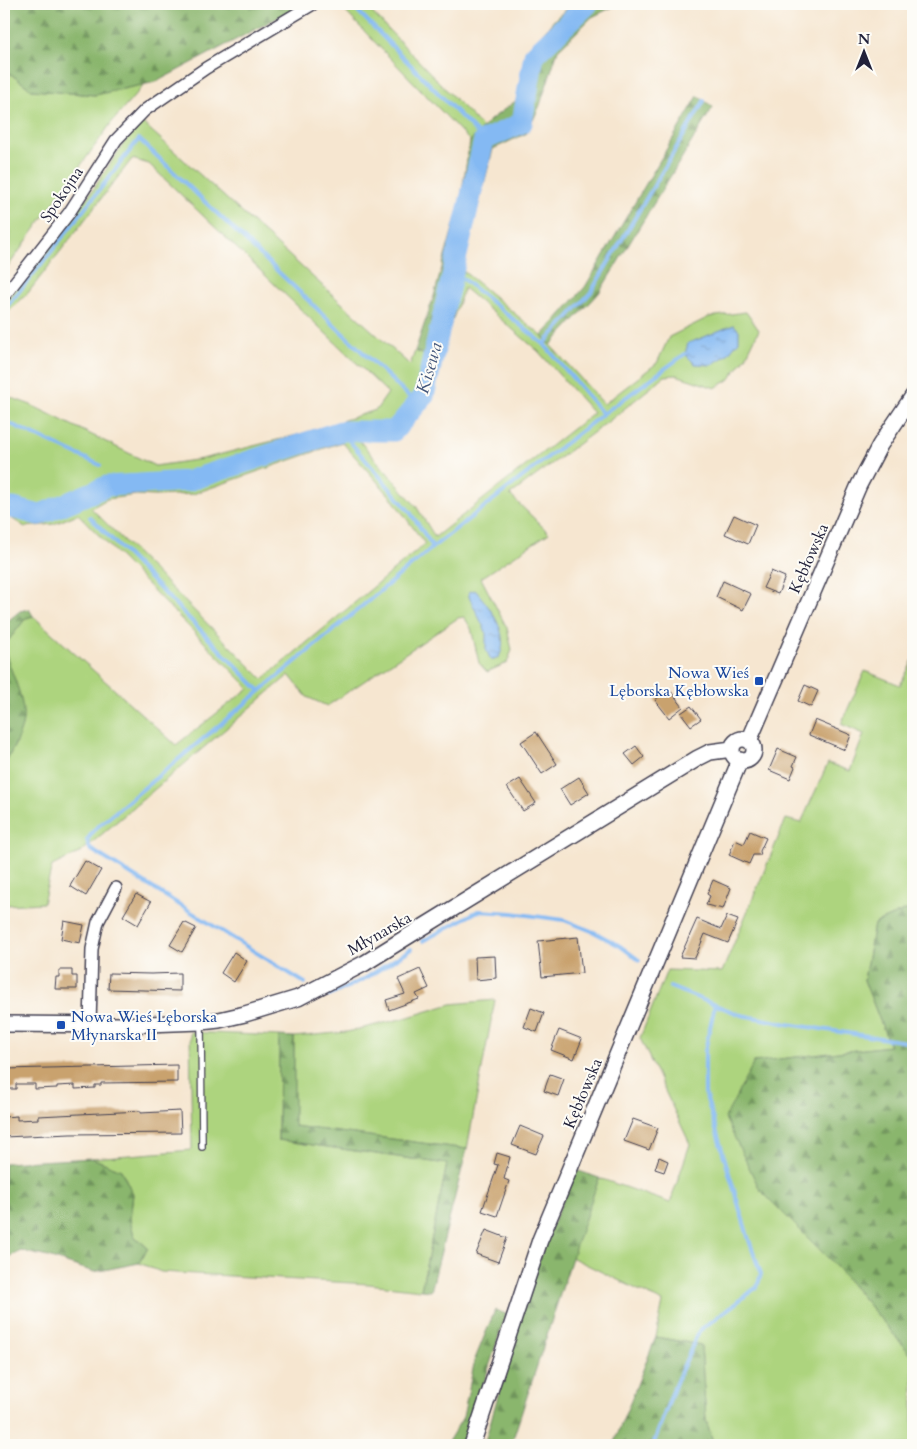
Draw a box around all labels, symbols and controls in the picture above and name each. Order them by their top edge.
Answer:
north arrow [840,28,890,78]
text: N [858,30,870,49]
street label: Spokojna [35,162,89,227]
water label: Kisewa [410,340,449,397]
street label: Kębłowska [784,520,834,597]
place label: Nowa Wieś Lęborska Kębłowska [609,662,749,702]
marker: Nowa Wieś Lęborska Kębłowska [753,675,765,687]
street label: Młynarska [343,907,416,961]
place label: Nowa Wieś Lęborska Młynarska II [71,1006,217,1046]
marker: Nowa Wieś Lęborska Młynarska II [55,1019,67,1031]
street label: Kębłowska [558,1055,608,1132]

